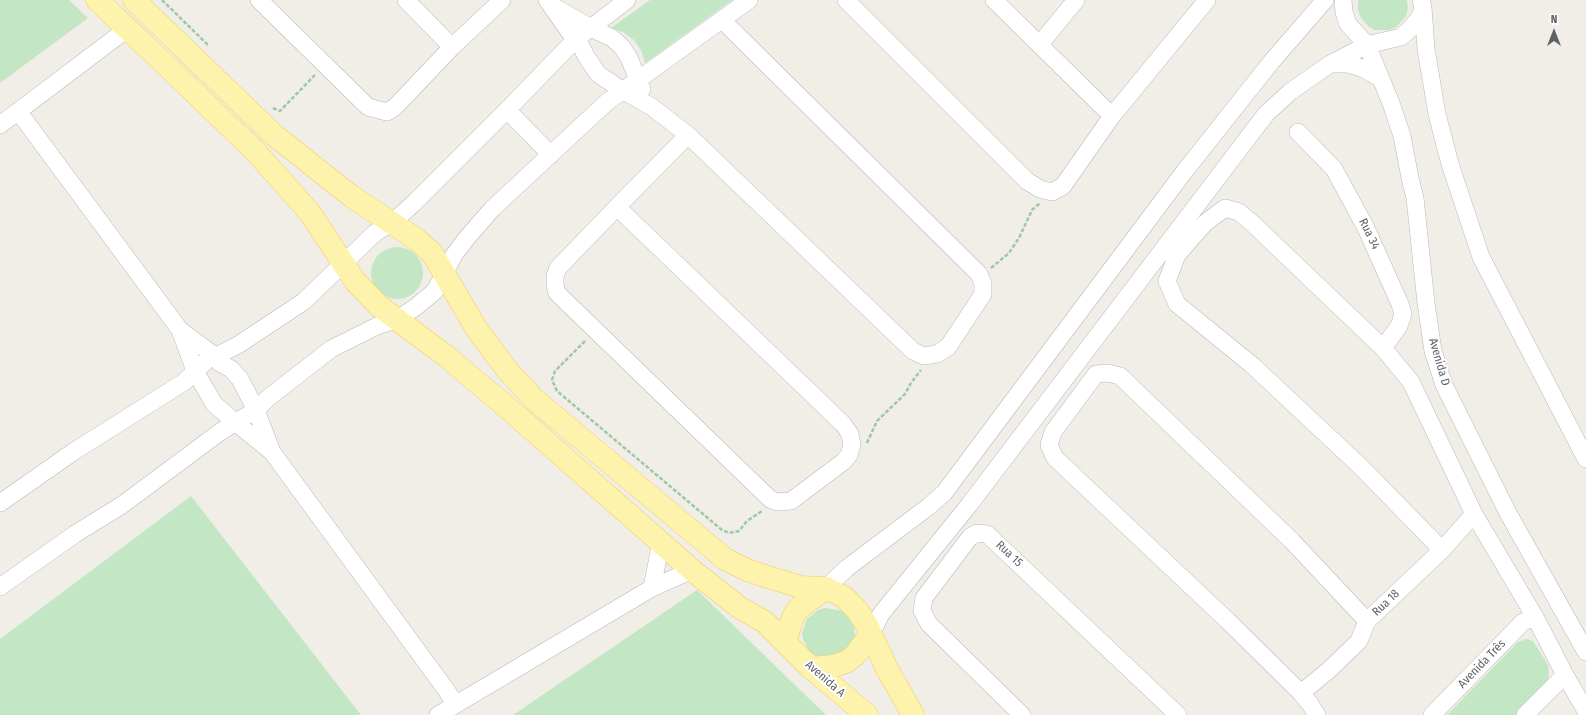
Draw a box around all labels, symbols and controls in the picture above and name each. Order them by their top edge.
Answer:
north arrow [1534,12,1574,52]
text: N [1551,13,1557,26]
street label: Rua 34 [1355,216,1383,252]
street label: Avenida D [1425,336,1453,388]
street label: Rua 15 [992,538,1026,570]
street label: Rua 18 [1369,587,1403,619]
street label: Avenida Três [1455,637,1509,691]
street label: Avenida A [802,658,848,700]

